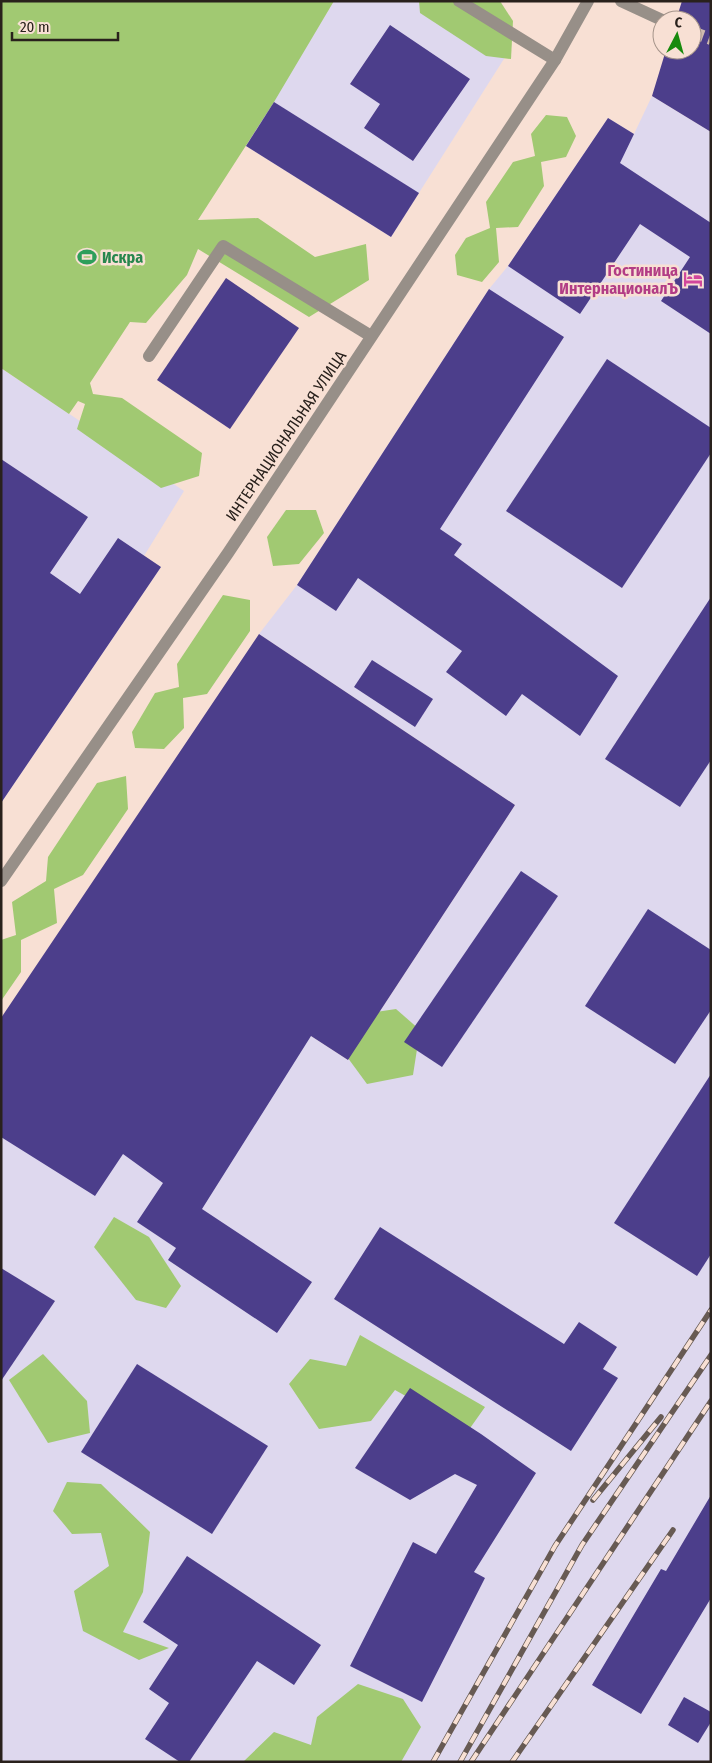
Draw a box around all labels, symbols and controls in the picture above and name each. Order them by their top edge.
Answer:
scale bar [12,10,119,42]
north arrow [652,10,702,60]
text: С [674,14,683,31]
text: 20 m [20,18,50,36]
sports icon: Искра [76,246,98,268]
place label: Искра [102,248,143,267]
place label: Гостиница ИнтернационалЪ [559,261,679,298]
hotel icon: Гостиница ИнтернационалЪ [682,268,704,290]
street label: ИНТЕРНАЦИОНАЛЬНАЯ УЛИЦА [222,347,350,525]

